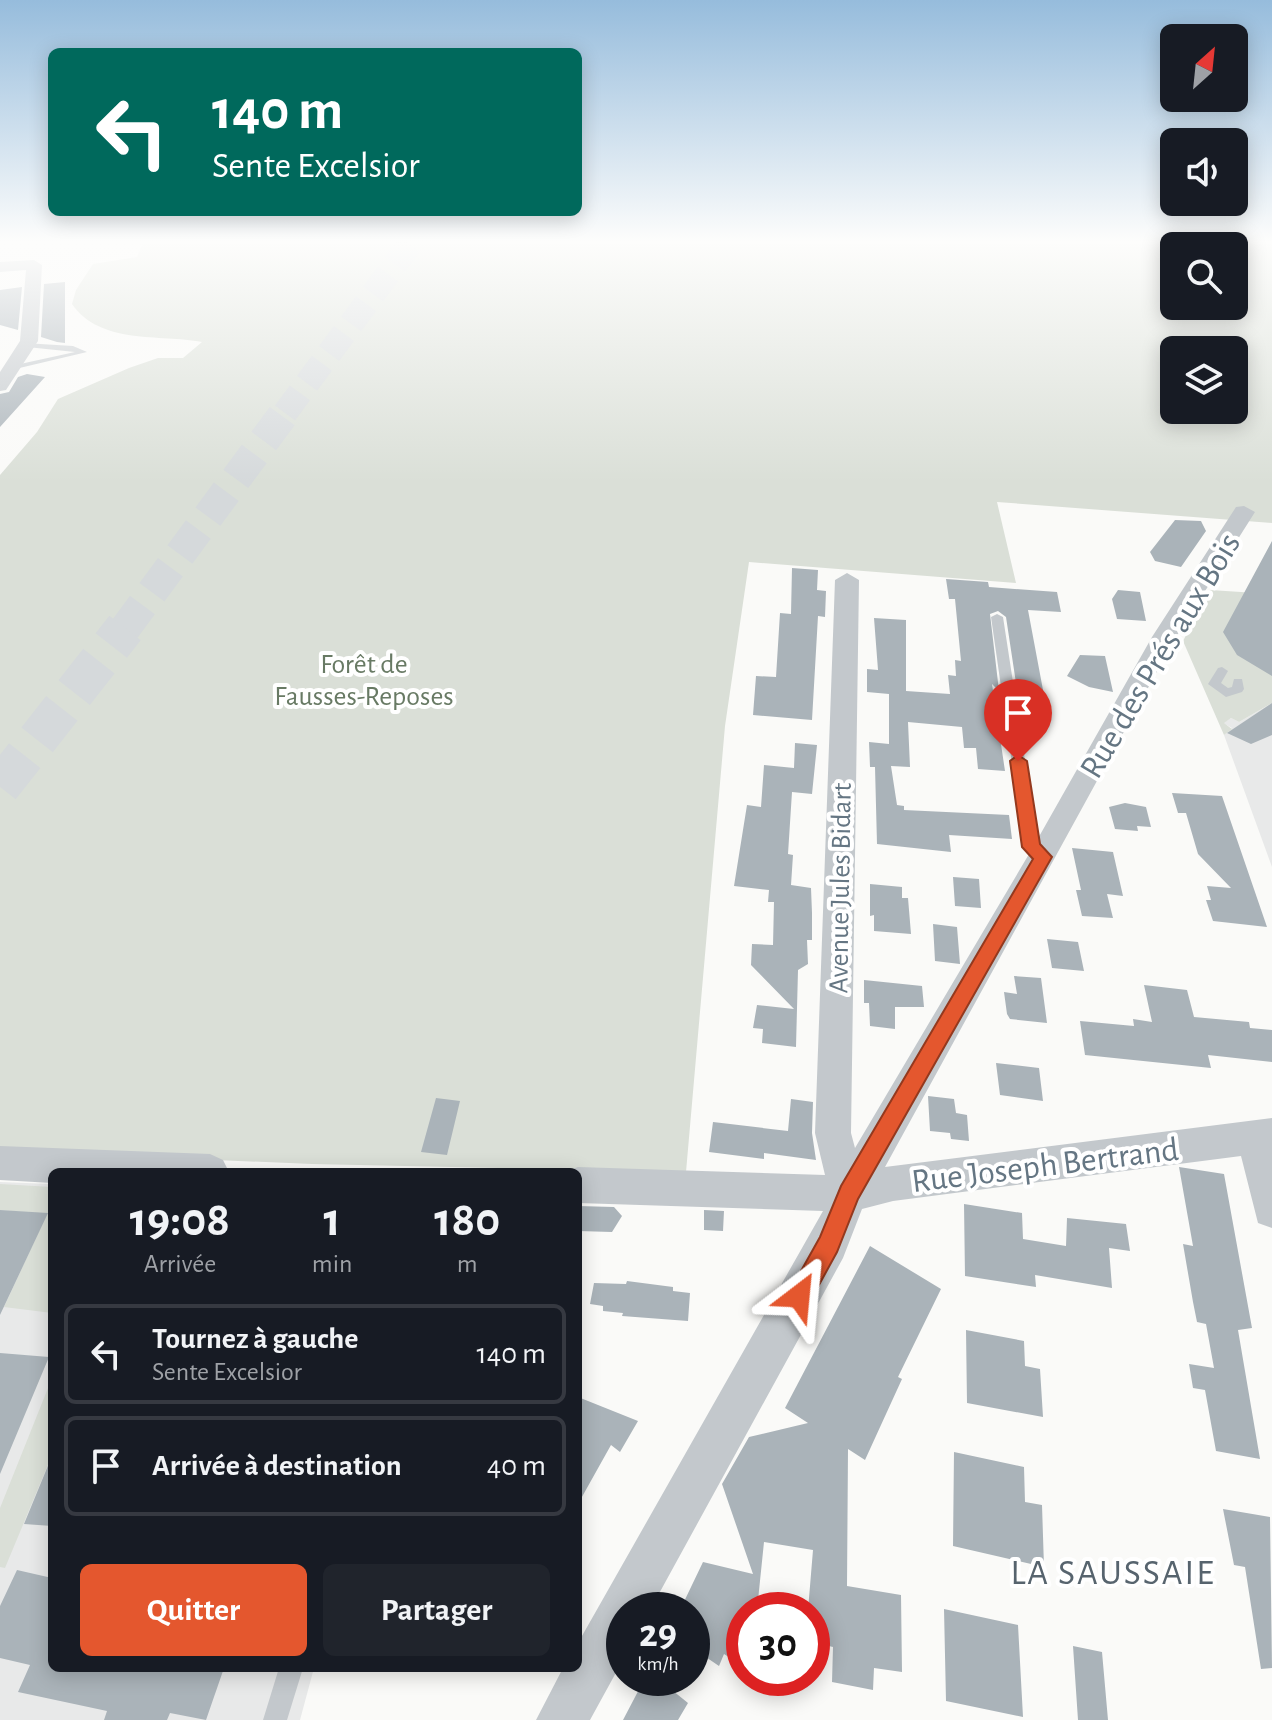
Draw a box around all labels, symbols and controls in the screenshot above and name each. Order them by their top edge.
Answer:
north arrow [1160,24,1248,112]
map controls [1160,24,1248,424]
icon: left [80,80,184,184]
text: 140 m [212,83,343,139]
button: sound [1160,128,1248,216]
text: Sente Excelsior [212,148,420,184]
button: search [1160,232,1248,320]
button: layers [1160,336,1248,424]
street label: Rue des Prés aux Bois [1074,528,1247,784]
park label: Forêt de Fausses-Reposes [274,651,454,711]
pin [984,679,1052,761]
icon: arrive [996,691,1040,735]
street label: Avenue Jules Bidart [825,782,857,994]
street label: Rue Joseph Bertrand [910,1133,1181,1199]
text: 19:08 [130,1197,230,1245]
text: 1 [323,1197,341,1245]
text: 180 [434,1197,500,1245]
text: Arrivée [144,1251,216,1277]
text: min [312,1251,352,1277]
text: m [457,1251,478,1277]
position arrow [757,1254,841,1338]
text: Tournez à gauche [152,1324,359,1354]
icon: left [84,1332,128,1376]
text: 140 m [476,1339,546,1369]
text: Sente Excelsior [152,1359,302,1385]
icon: arrive [84,1444,128,1488]
text: Arrivée à destination [152,1451,402,1481]
text: 40 m [487,1451,546,1481]
district label: LA SAUSSAIE [1010,1555,1216,1591]
button: Quitter [80,1564,307,1656]
button: Partager [323,1564,550,1656]
speed limit sign: 30 [726,1592,830,1696]
text: 29 [639,1614,677,1654]
text: km/h [637,1654,679,1674]

